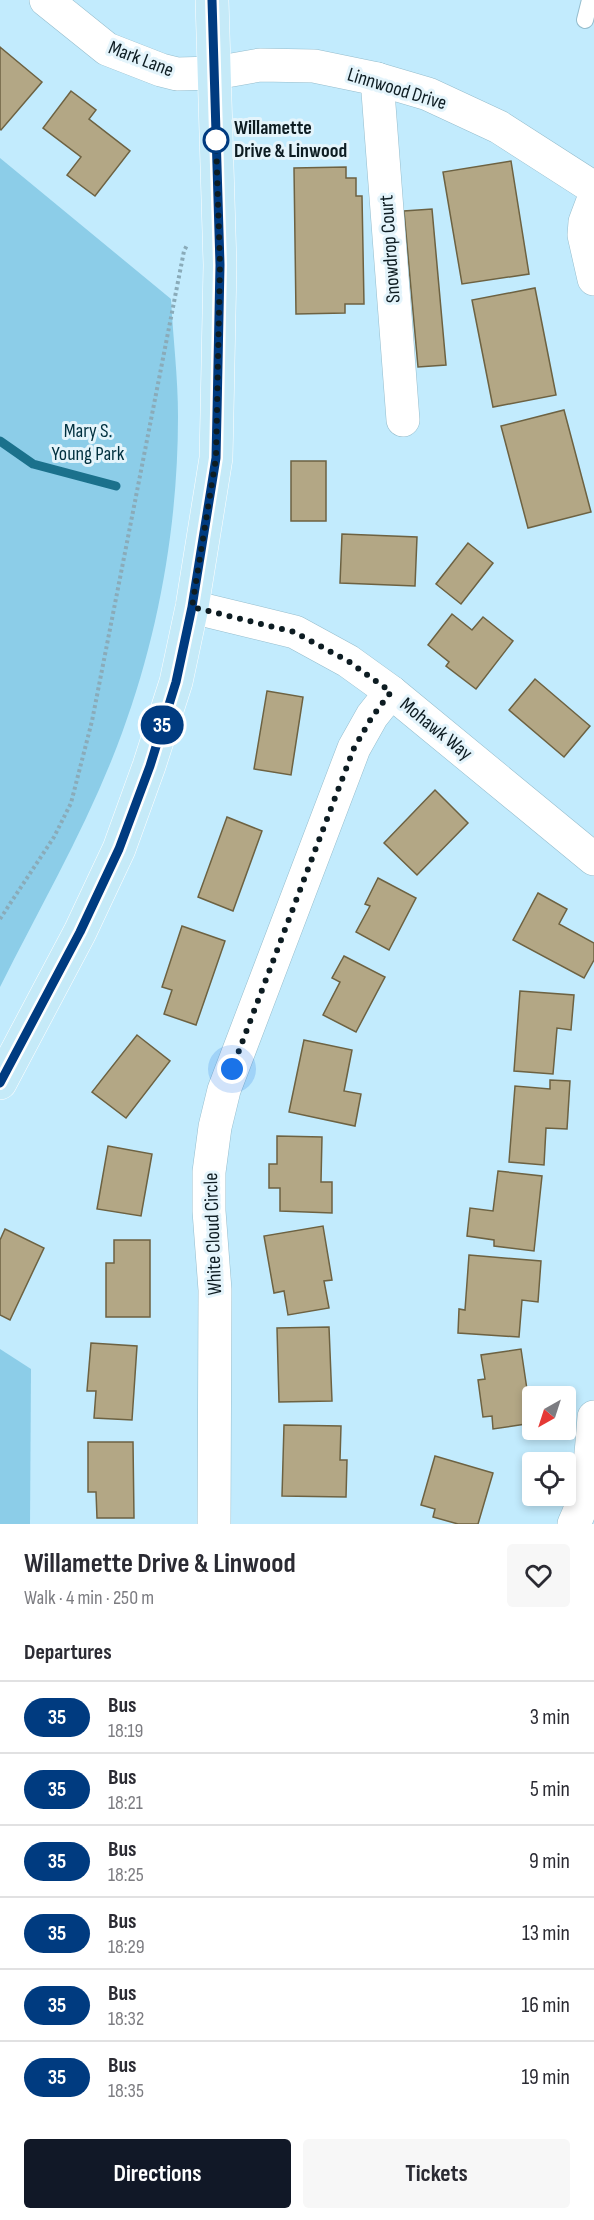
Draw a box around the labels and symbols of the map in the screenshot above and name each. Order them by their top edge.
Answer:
street label: Mark Lane [105,36,177,82]
street label: Linnwood Drive [345,63,449,115]
place label: Willamette Drive & Linwood [234,116,347,163]
marker: Willamette Drive & Linwood [203,127,229,153]
street label: Snowdrop Court [374,194,406,304]
park label: Mary S. Young Park [52,419,125,466]
street label: Mohawk Way [395,693,477,766]
line badge: 35 [135,706,189,744]
your location [217,1054,247,1084]
street label: White Cloud Circle [199,1172,227,1296]
north arrow [522,1386,576,1440]

